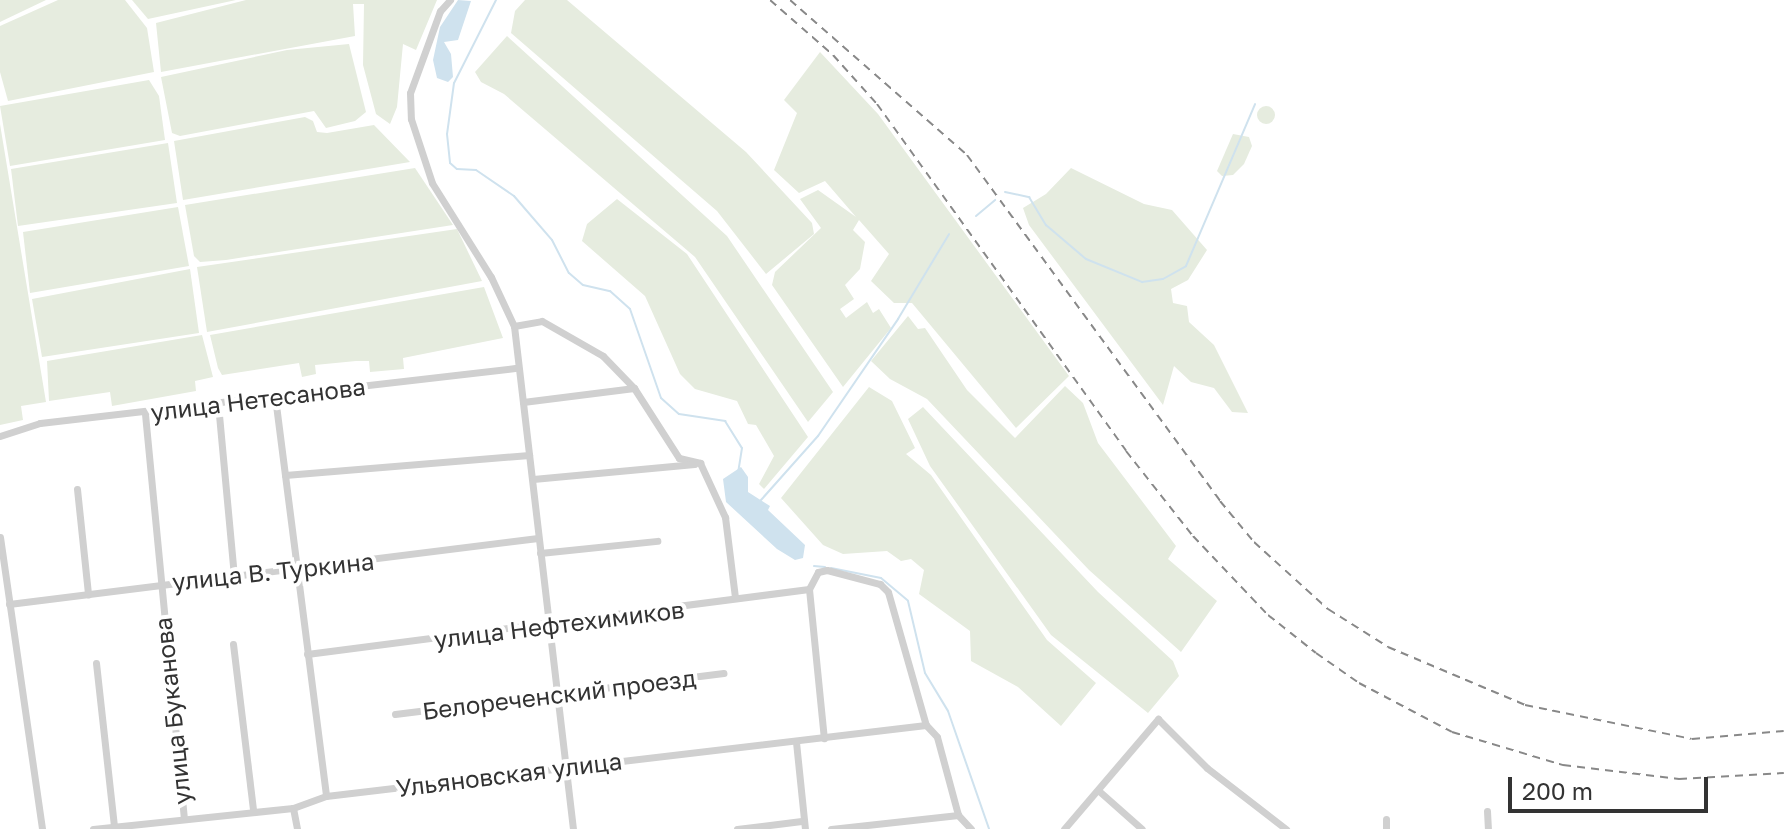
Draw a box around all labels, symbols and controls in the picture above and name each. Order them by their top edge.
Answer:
street label: улица Нетесанова [149,372,367,426]
street label: улица В. Туркина [170,546,376,596]
street label: улица Нефтехимиков [432,594,686,654]
street label: улица Буканова [148,616,196,806]
street label: Белореченский проезд [421,663,697,725]
street label: Ульяновская улица [394,746,624,802]
scale bar [1512,761,1712,811]
text: 200 m [1522,776,1593,805]

